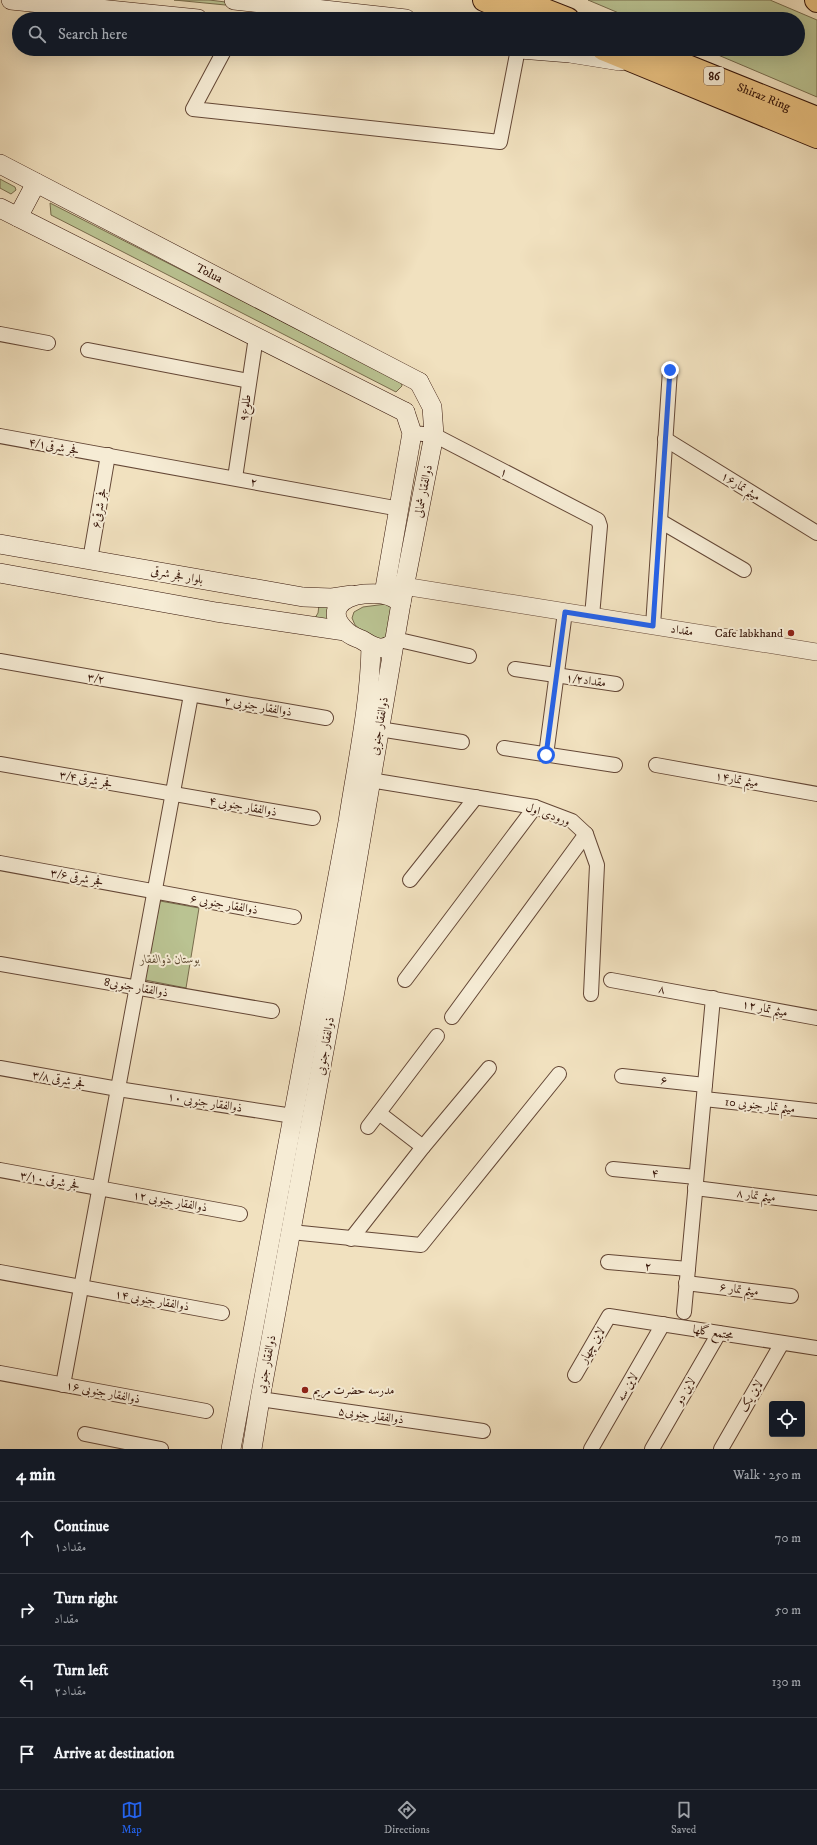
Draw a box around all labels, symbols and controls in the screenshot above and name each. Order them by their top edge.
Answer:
search box [12,12,805,56]
icon: search [26,23,48,45]
text: Search here [58,25,127,44]
road number: 86 [704,67,724,85]
street label: Shiraz Ring [735,80,793,115]
street label: Tolua [193,260,226,287]
route end [661,361,679,379]
street label: طلوع۹ [236,393,258,423]
street label: فجر شرقی۴/۱ [27,435,81,458]
street label: ذوالفقار شمالی [411,463,436,519]
street label: ۱ [497,464,510,481]
street label: میثم تمار۱۶ [716,468,763,508]
street label: ۲ [249,474,259,490]
street label: فجر شرقی۶ [89,487,110,530]
street label: بلوار فجر شرقی [150,564,204,587]
street label: مقداد [669,621,694,640]
place label: Cafe labkhand [715,626,783,641]
marker: Cafe labkhand [786,628,796,638]
street label: ۳/۲ [86,670,106,687]
street label: مقداد۱/۲ [565,670,607,691]
street label: ۲ ذوالفقار جنوبی [223,693,293,721]
street label: ذوالفقار جنوبی [367,696,393,757]
route start [537,746,555,764]
street label: ۳/۴ فجر شرقی [58,767,114,792]
street label: میثم تمار۱۴ [713,768,760,795]
street label: ۴ ذوالفقار جنوبی [208,793,278,821]
street label: ورودی اول [524,800,572,829]
street label: ۳/۶ فجر شرقی [49,865,105,890]
street label: ۶ ذوالفقار جنوبی [189,891,259,919]
park label: بوستان ذوالفقار [139,952,201,967]
street label: 8ذوالفقار جنوبی [103,974,169,1001]
street label: ۸ [657,981,667,997]
street label: میثم تمار ۱۲ [740,997,789,1024]
street label: ذوالفقار جنوبی [313,1016,339,1077]
street label: ۳/۸ فجر شرقی [31,1067,87,1092]
street label: ۶ [660,1073,668,1088]
street label: ۱۰ ذوالفقار جنوبی [166,1089,243,1117]
street label: میثم تمار جنوبی 10 [724,1094,796,1121]
street label: ۴ [651,1166,659,1181]
street label: ۳/۱۰ فجر شرقی [19,1168,81,1193]
street label: میثم تمار ۸ [735,1186,776,1209]
street label: ۱۲ ذوالفقار جنوبی [131,1188,208,1216]
street label: ۲ [644,1259,652,1274]
street label: میثم تمار ۶ [718,1280,759,1303]
street label: ۱۴ ذوالفقار جنوبی [113,1287,190,1315]
street label: مجتمع گلها [691,1321,735,1346]
street label: لاین چهار [576,1324,609,1367]
street label: ذوالفقار جنوبی [254,1334,280,1395]
street label: لاین سه [613,1370,642,1404]
street label: لاین دو [671,1375,699,1409]
street label: لاین یک [736,1377,767,1415]
street label: ۱۶ ذوالفقار جنوبی [64,1378,141,1408]
place label: مدرسه حضرت مریم [313,1383,394,1401]
marker: مدرسه حضرت مریم [300,1385,310,1395]
map controls [769,1401,805,1437]
button: locate [769,1401,805,1437]
street label: ذوالفقار جنوبی۵ [337,1403,405,1428]
text: 4 min [16,1464,55,1486]
text: Walk · 250 m [733,1467,801,1483]
text: Continue [54,1517,109,1536]
icon: ahead [16,1527,38,1549]
text: 70 m [775,1530,801,1546]
text: مقداد۱ [54,1539,86,1555]
text: Turn right [54,1589,117,1608]
icon: right [16,1599,38,1621]
text: 50 m [775,1602,801,1618]
text: مقداد [54,1611,79,1627]
text: Turn left [54,1661,108,1680]
icon: left [16,1671,38,1693]
text: 130 m [772,1674,801,1690]
text: مقداد۲ [54,1683,86,1699]
icon: arrive [16,1743,38,1765]
text: Arrive at destination [54,1744,174,1763]
tab: Map [121,1799,143,1837]
tab: Directions [384,1799,430,1837]
tab: Saved [671,1799,696,1837]

